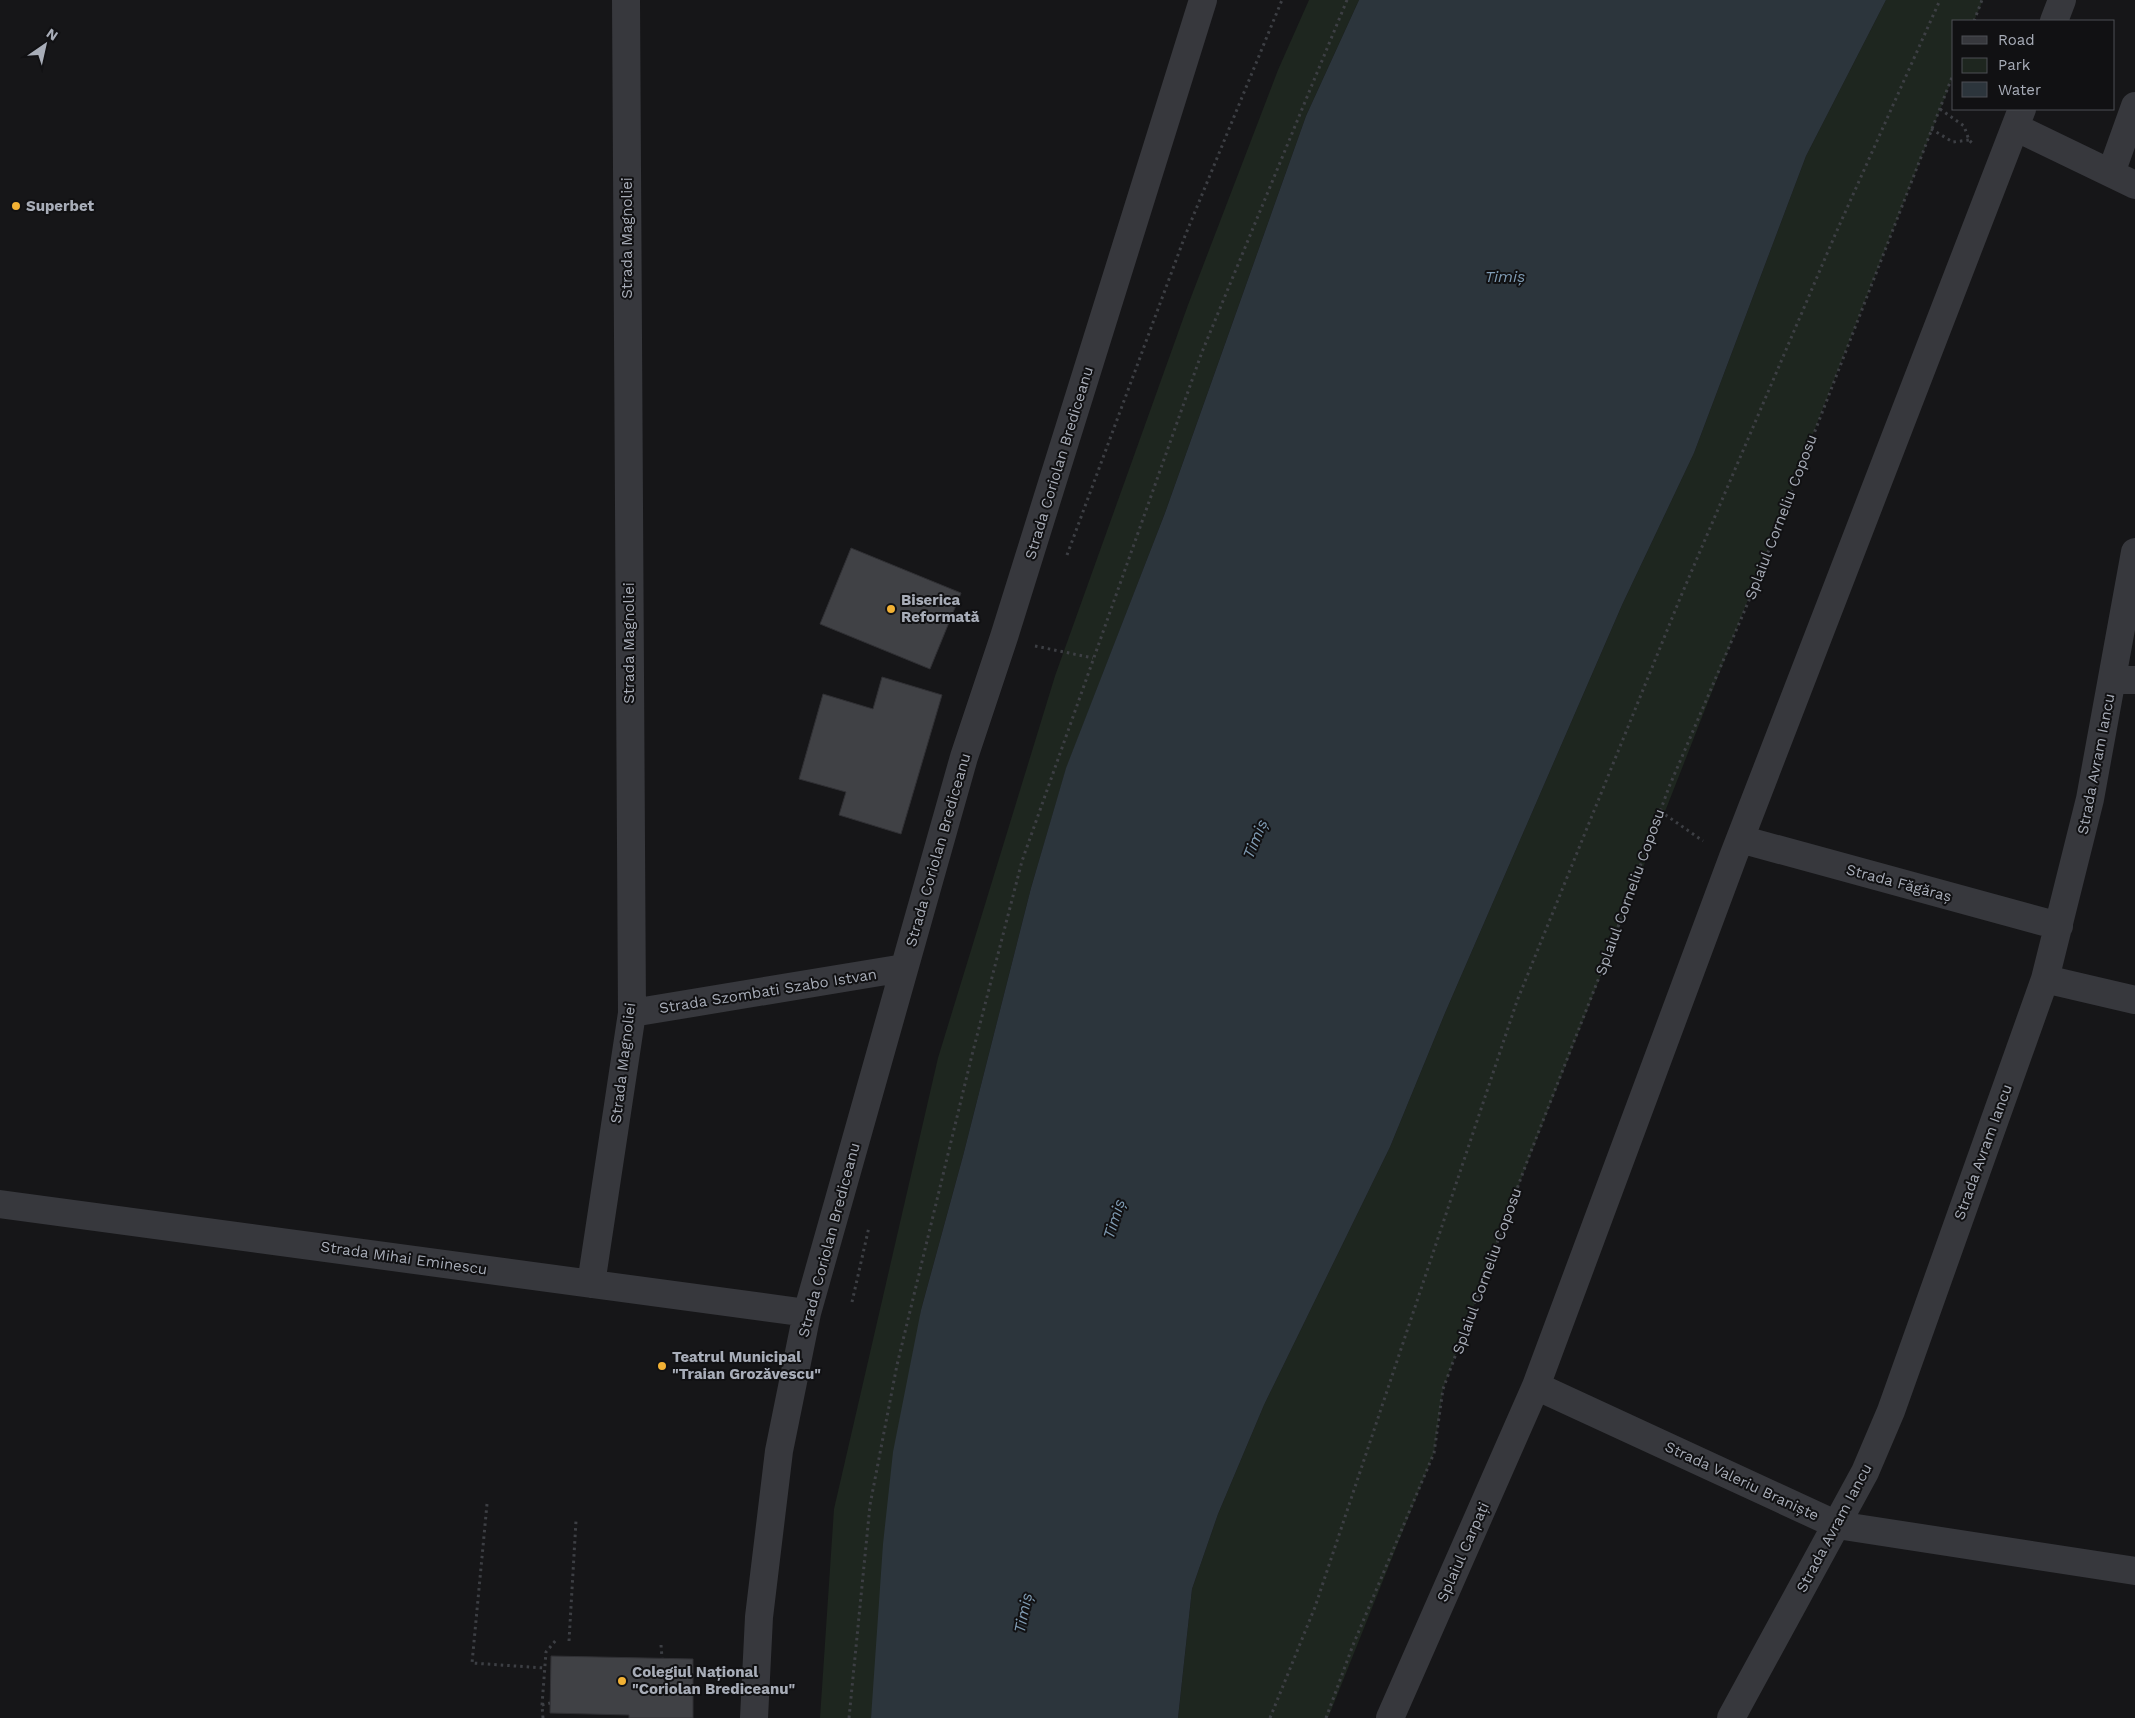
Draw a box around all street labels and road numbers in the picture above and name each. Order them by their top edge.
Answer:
street label: Strada Magnoliei [618,177,636,299]
street label: Strada Coriolan Brediceanu [1021,364,1097,562]
street label: Splaiul Corneliu Coposu [1741,432,1821,602]
street label: Strada Magnoliei [620,582,638,704]
street label: Strada Avram Iancu [2074,692,2118,836]
street label: Strada Coriolan Brediceanu [902,751,974,949]
street label: Splaiul Corneliu Coposu [1592,806,1668,978]
street label: Strada Făgăraș [1844,860,1954,906]
street label: Strada Szombati Szabo Istvan [658,965,878,1017]
street label: Strada Magnoliei [607,1002,639,1124]
street label: Strada Avram Iancu [1950,1082,2016,1222]
street label: Strada Coriolan Brediceanu [794,1141,864,1339]
street label: Splaiul Corneliu Coposu [1449,1185,1525,1357]
street label: Strada Mihai Eminescu [320,1237,488,1279]
street label: Strada Valeriu Braniște [1662,1437,1822,1525]
street label: Strada Avram Iancu [1792,1461,1876,1595]
street label: Splaiul Carpați [1433,1499,1493,1605]

